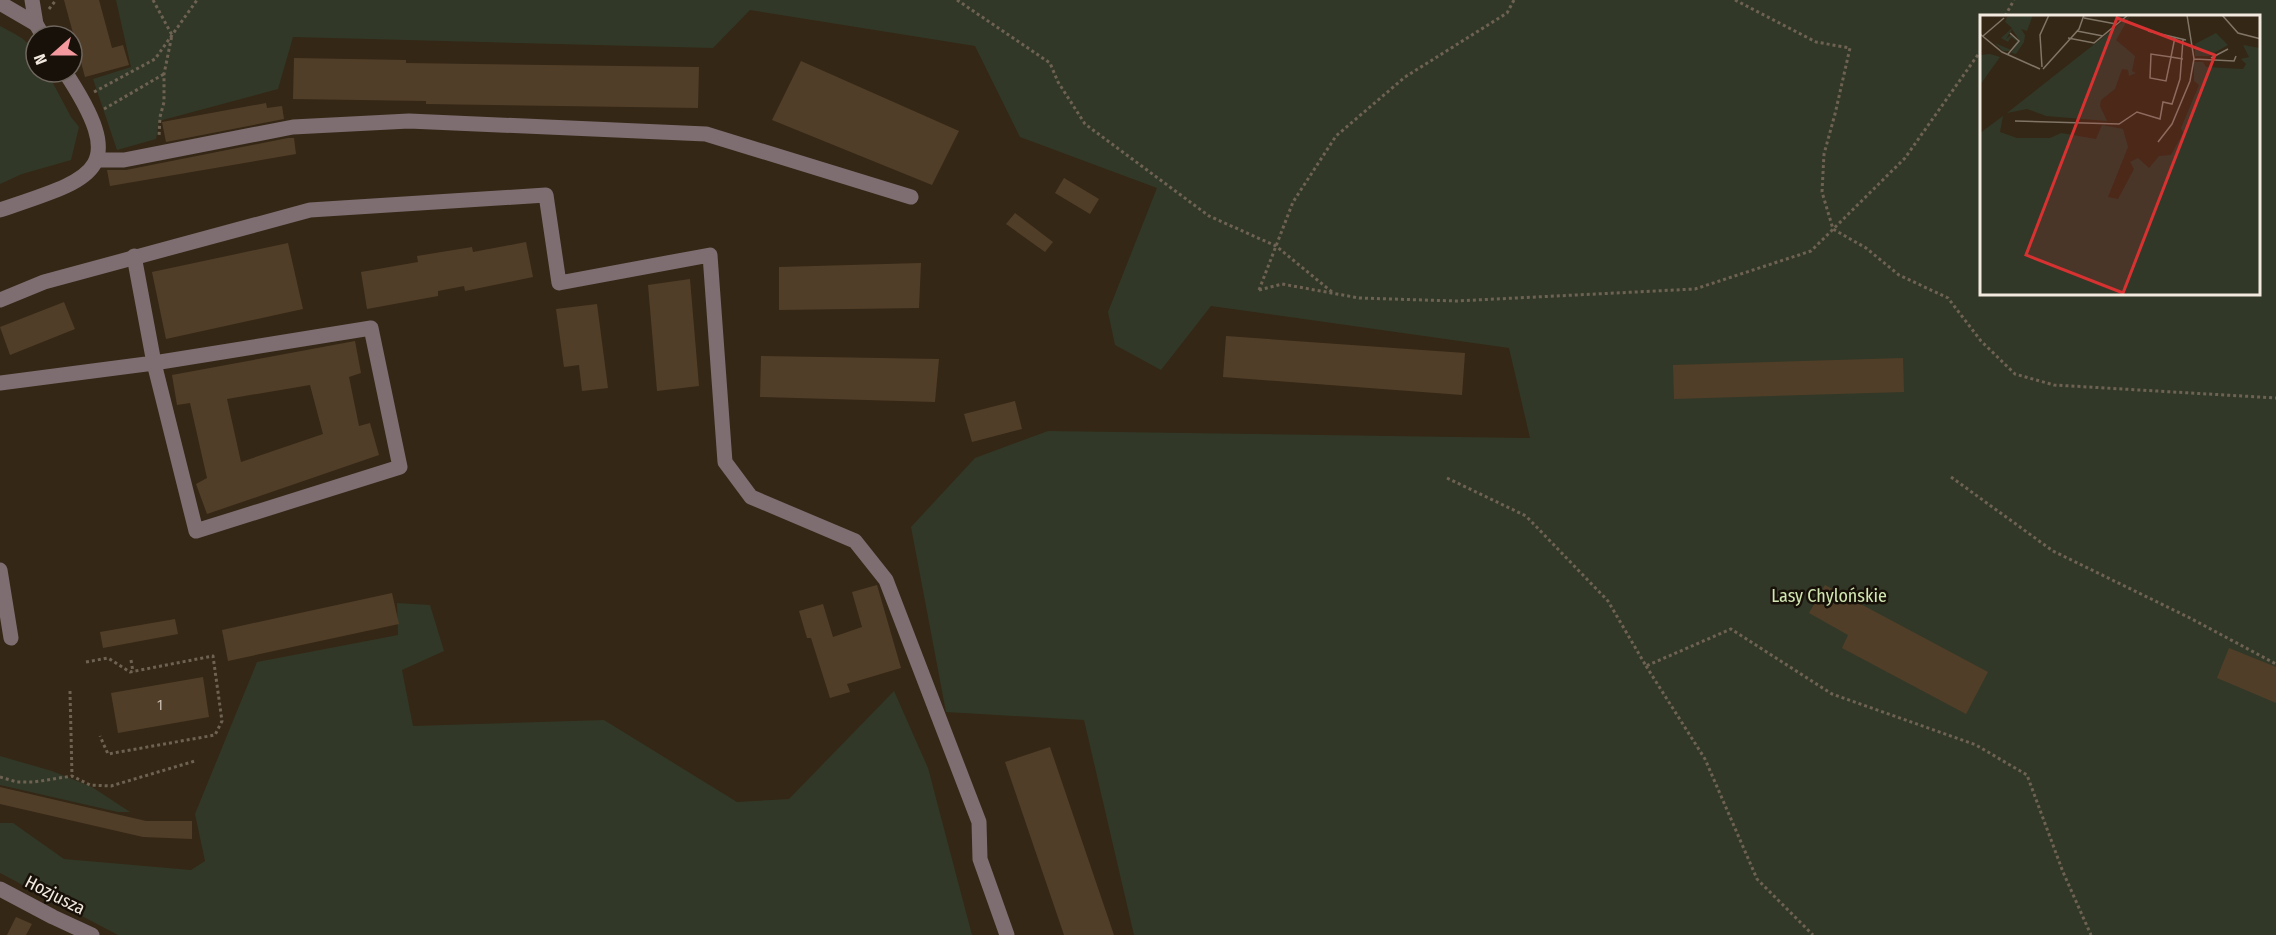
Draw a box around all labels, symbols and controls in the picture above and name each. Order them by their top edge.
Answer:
inset map [1980,15,2261,296]
north arrow [24,24,84,84]
text: N [30,51,51,67]
park label: Lasy Chylońskie [1771,585,1887,607]
house number: 1 [157,696,163,714]
street label: Hozjusza [21,871,89,920]

